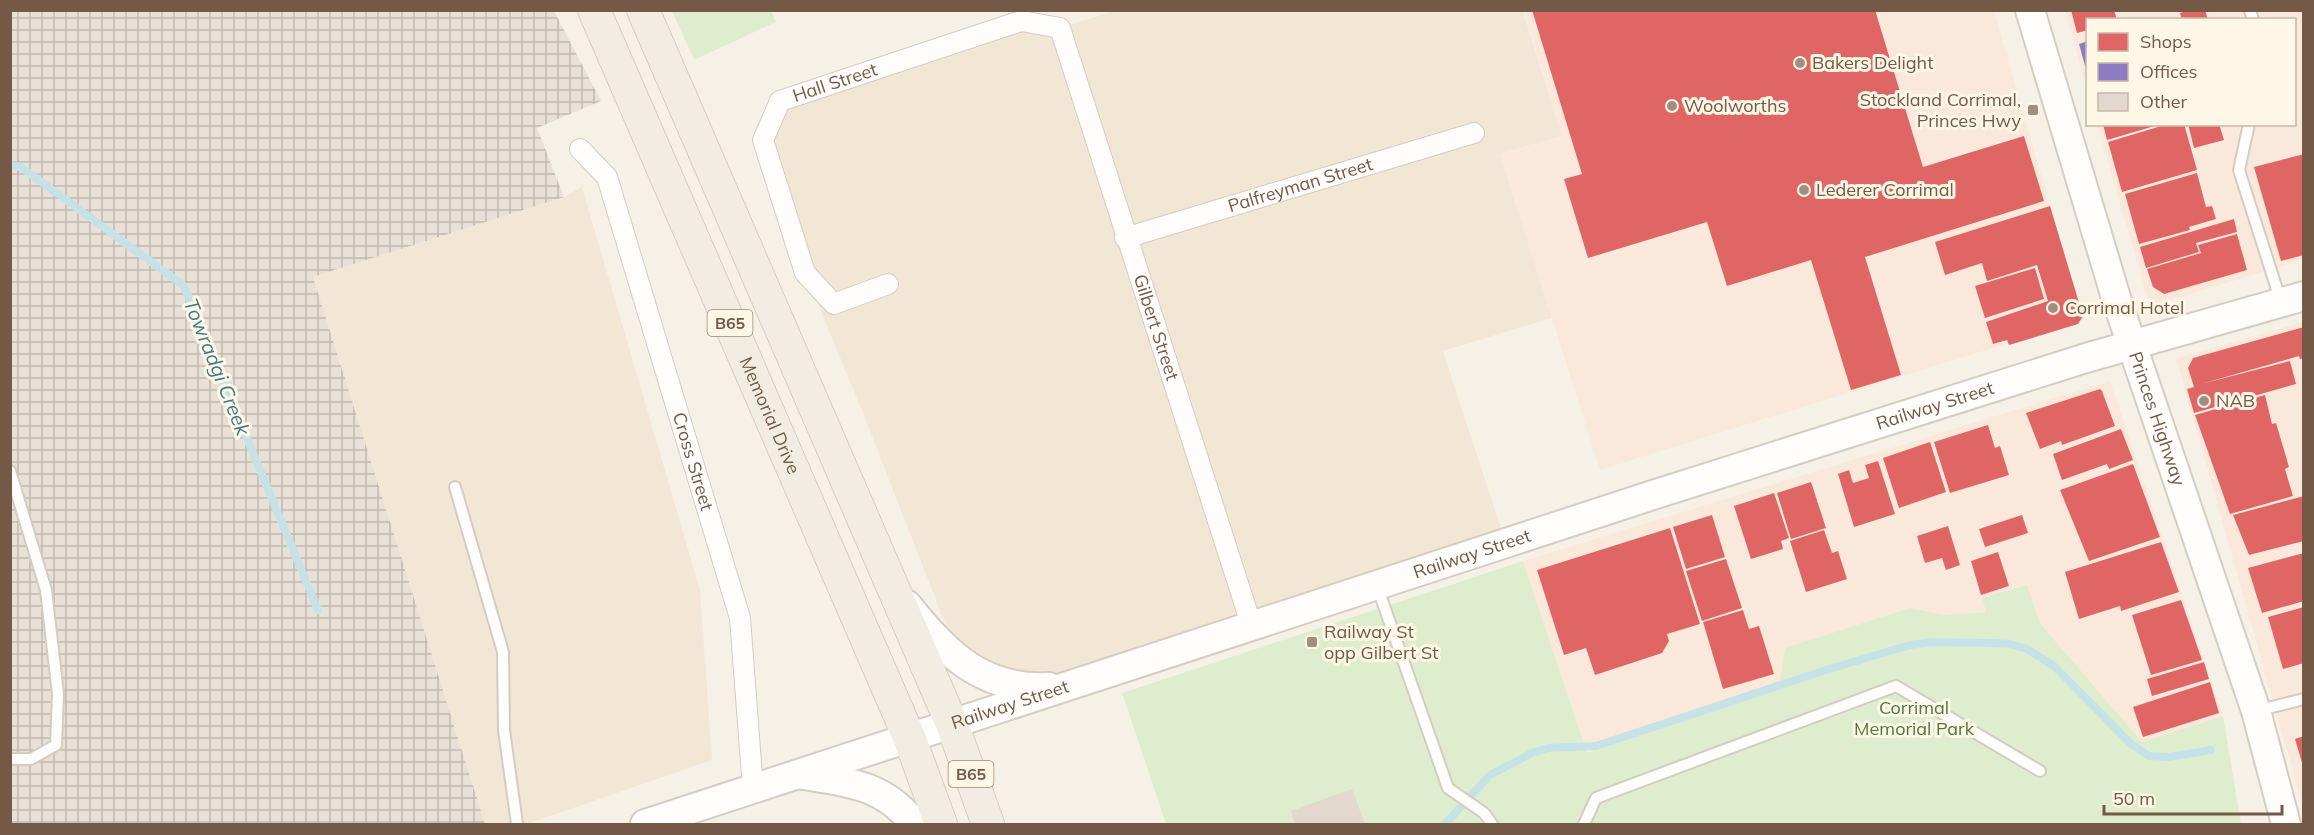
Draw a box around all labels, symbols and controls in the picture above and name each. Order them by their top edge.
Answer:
legend [2086,18,2296,126]
text: Shops [2140,30,2192,53]
place label: Bakers Delight [1812,51,1933,74]
marker: Bakers Delight [1793,56,1807,70]
street label: Hall Street [790,58,880,107]
text: Offices [2140,60,2198,83]
place label: Stockland Corrimal, Princes Hwy [1860,88,2021,132]
text: Other [2140,90,2188,113]
place label: Woolworths [1684,94,1786,117]
marker: Woolworths [1665,99,1679,113]
marker: Stockland Corrimal, Princes Hwy [2026,103,2040,117]
street label: Palfreyman Street [1225,152,1375,217]
place label: Lederer Corrimal [1816,178,1954,201]
marker: Lederer Corrimal [1797,183,1811,197]
street label: Gilbert Street [1129,271,1184,383]
water label: Towradgi Creek [179,295,257,439]
place label: Corrimal Hotel [2065,296,2184,319]
marker: Corrimal Hotel [2046,301,2060,315]
road number: B65 [708,310,752,336]
street label: Princes Highway [2124,348,2191,489]
street label: Memorial Drive [735,353,806,478]
street label: Railway Street [1873,376,1996,435]
place label: NAB [2216,389,2255,412]
marker: NAB [2197,394,2211,408]
street label: Cross Street [668,409,719,513]
street label: Railway Street [1410,524,1534,583]
place label: Railway St opp Gilbert St [1324,620,1438,664]
marker: Railway St opp Gilbert St [1305,635,1319,649]
street label: Railway Street [948,674,1072,734]
park label: Corrimal Memorial Park [1854,696,1975,740]
road number: B65 [948,761,994,787]
scale bar [2104,778,2282,816]
text: 50 m [2113,787,2155,810]

